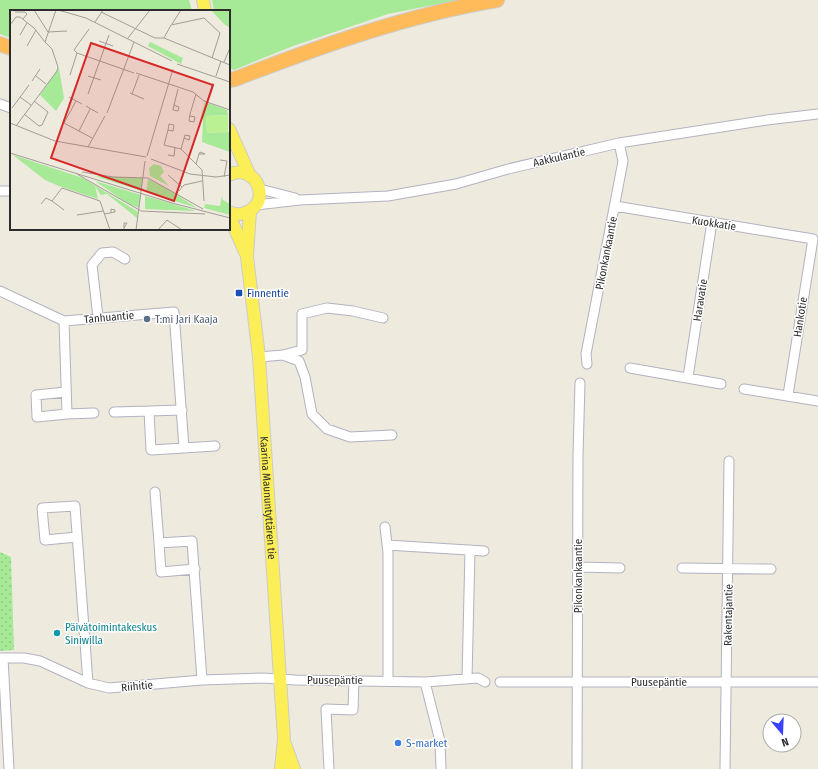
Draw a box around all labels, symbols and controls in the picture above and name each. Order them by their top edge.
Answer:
inset map [10,10,230,230]
street label: Aakkulantie [532,145,586,170]
street label: Kuokkatie [691,214,737,233]
street label: Pikonkankaantie [593,215,620,291]
street label: Haravatie [691,278,710,322]
place label: Finnentie [247,287,289,300]
marker: Finnentie [234,288,244,298]
street label: Hankotie [791,296,810,338]
street label: Tanhuantie [83,309,135,326]
place label: T:mi Jari Kaaja [155,313,218,326]
marker: T:mi Jari Kaaja [142,314,152,324]
street label: Kaarina Maununtyttären tie [257,436,278,560]
street label: Pikonkankaantie [572,539,585,613]
street label: Rakentajantie [721,584,736,646]
place label: Päivätoimintakeskus Siniwilla [65,621,157,647]
marker: Päivätoimintakeskus Siniwilla [52,628,62,638]
street label: Puusepäntie [307,674,363,687]
street label: Puusepäntie [631,676,687,689]
street label: Riihitie [121,679,154,694]
north arrow [762,713,802,753]
text: N [780,735,790,749]
place label: S-market [406,737,448,750]
marker: S-market [393,738,403,748]

